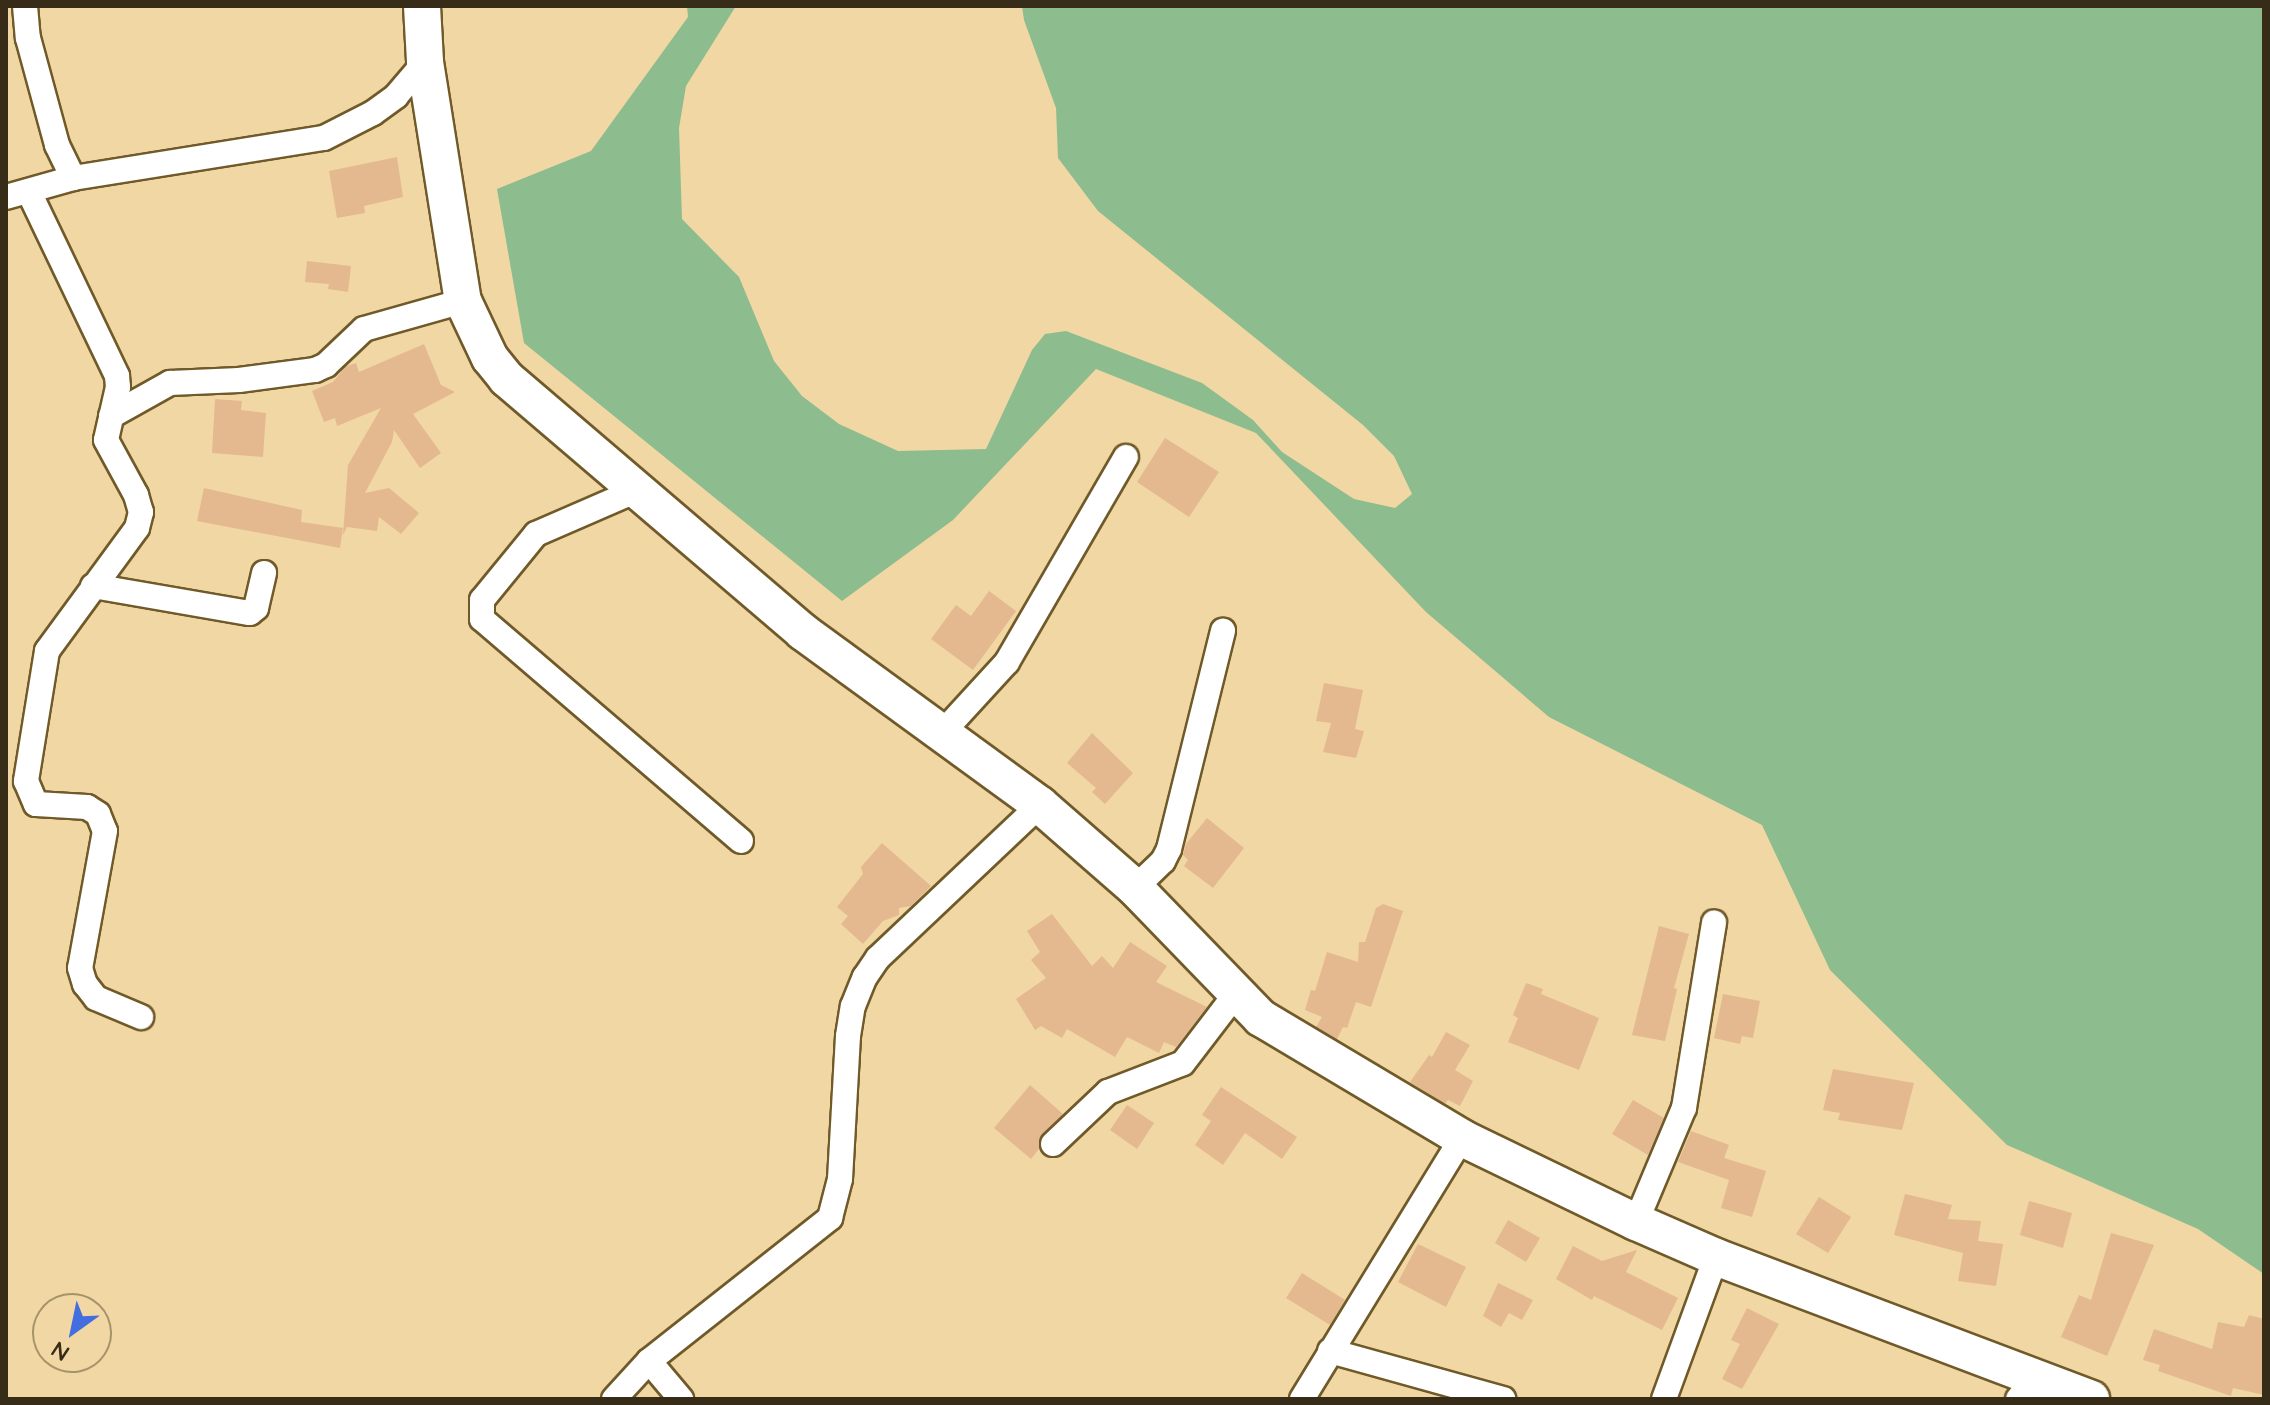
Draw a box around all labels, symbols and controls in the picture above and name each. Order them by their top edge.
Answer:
north arrow [32,1293,112,1373]
text: N [46,1335,74,1368]

